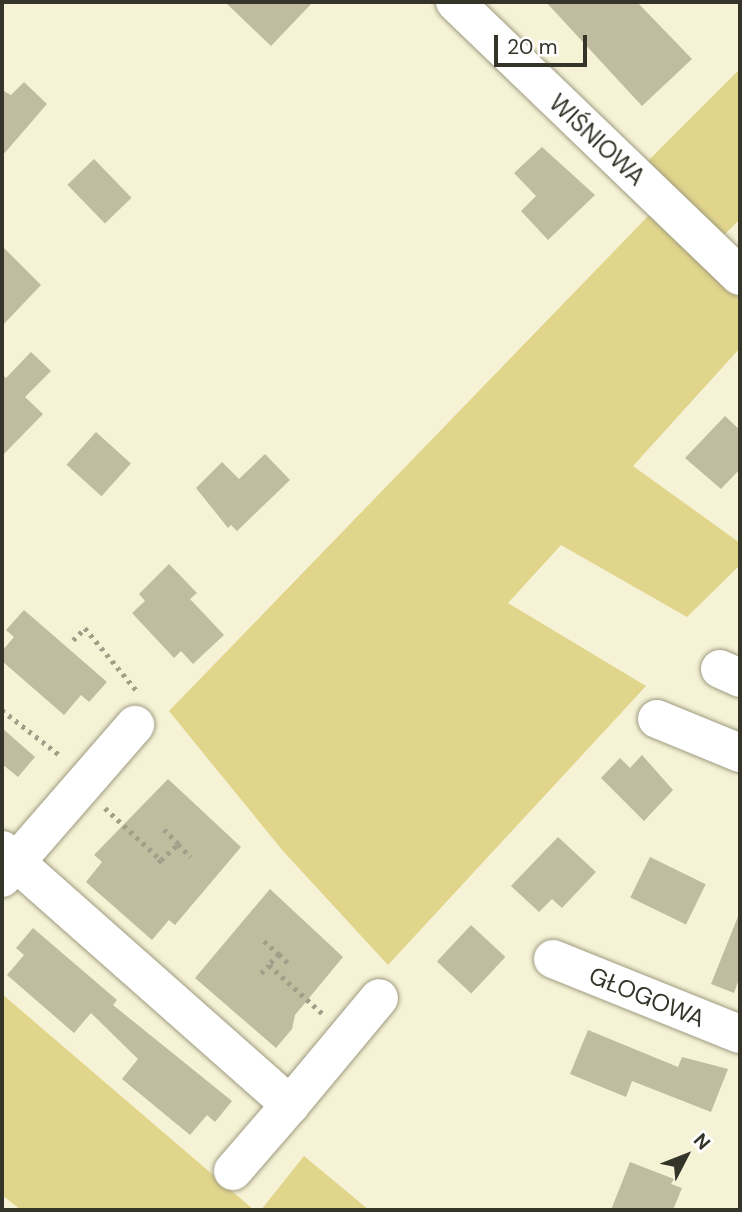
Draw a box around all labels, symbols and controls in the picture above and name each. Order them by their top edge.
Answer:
scale bar [497,21,590,65]
text: 20 m [507,33,558,61]
street label: WIŚNIOWA [543,88,651,192]
street label: GŁOGOWA [585,961,709,1033]
north arrow [651,1121,721,1191]
text: N [688,1128,716,1155]

